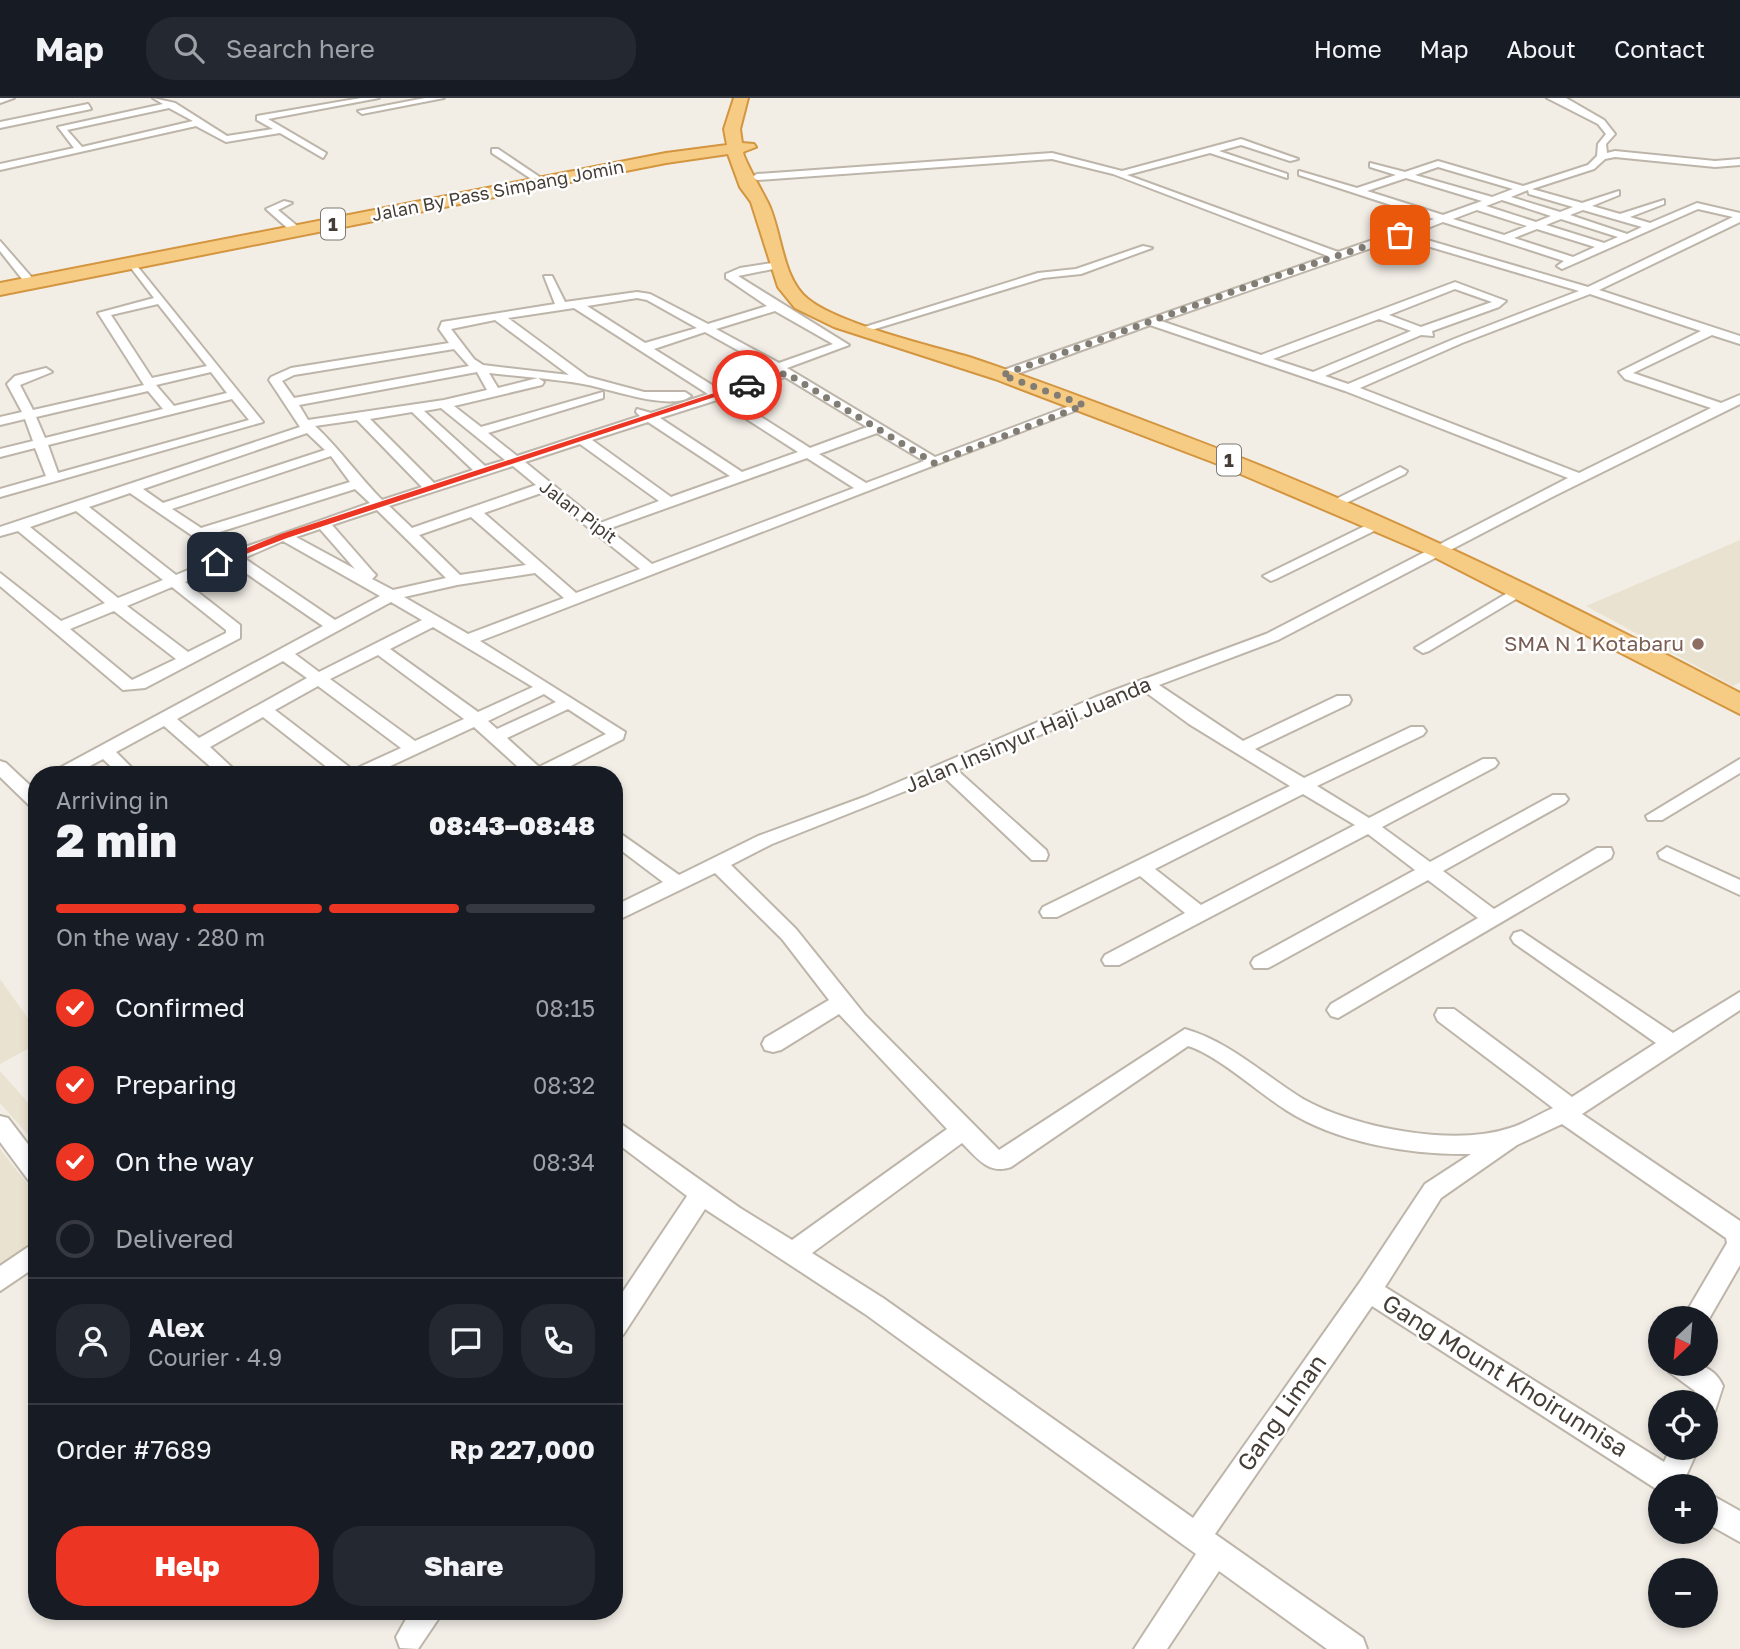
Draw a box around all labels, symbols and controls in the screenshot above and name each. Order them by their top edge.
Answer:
search box [146,17,636,80]
text: Map [35,29,104,68]
icon: search [170,29,208,67]
text: Search here [226,33,375,64]
text: Home [1314,34,1382,63]
text: Map [1420,34,1469,63]
text: About [1507,34,1576,63]
text: Contact [1614,34,1705,63]
street label: Jalan By Pass Simpang Jomin [370,155,626,225]
pin [1370,205,1430,265]
road number: 1 [321,208,345,240]
icon: bag [1381,216,1419,254]
courier [712,350,782,420]
icon: car [728,366,766,404]
road number: 1 [1217,444,1241,476]
street label: Jalan Pipit [535,475,622,547]
pin [187,532,247,592]
icon: home [198,543,236,581]
place label: SMA N 1 Kotabaru [1504,630,1684,656]
marker: SMA N 1 Kotabaru [1690,636,1706,652]
street label: Jalan Insinyur Haji Juanda [900,670,1155,798]
text: Arriving in [56,786,169,814]
text: 08:43–08:48 [429,810,595,841]
text: 2 min [56,812,177,867]
text: On the way · 280 m [56,923,265,951]
icon: check [56,989,94,1027]
text: Confirmed [115,992,245,1023]
text: 08:15 [535,994,595,1022]
icon: check [56,1066,94,1104]
text: Preparing [115,1069,237,1100]
text: 08:32 [533,1071,595,1099]
icon: check [56,1143,94,1181]
text: On the way [115,1146,254,1177]
text: 08:34 [532,1148,595,1176]
text: Delivered [115,1223,234,1254]
street label: Gang Mount Khoirunnisa [1378,1287,1634,1462]
button: person [56,1304,130,1378]
button: chat [429,1304,503,1378]
button: phone [521,1304,595,1378]
north arrow [1648,1306,1718,1376]
map controls [1648,1306,1718,1628]
text: Alex [148,1312,205,1343]
text: Courier · 4.9 [148,1343,282,1371]
street label: Gang Liman [1230,1348,1332,1476]
button: locate [1648,1390,1718,1460]
text: Order #7689 [56,1434,212,1465]
text: Rp 227,000 [450,1434,595,1465]
button: + [1648,1474,1718,1544]
button: Help [56,1526,319,1606]
button: Share [333,1526,595,1606]
button: − [1648,1558,1718,1628]

